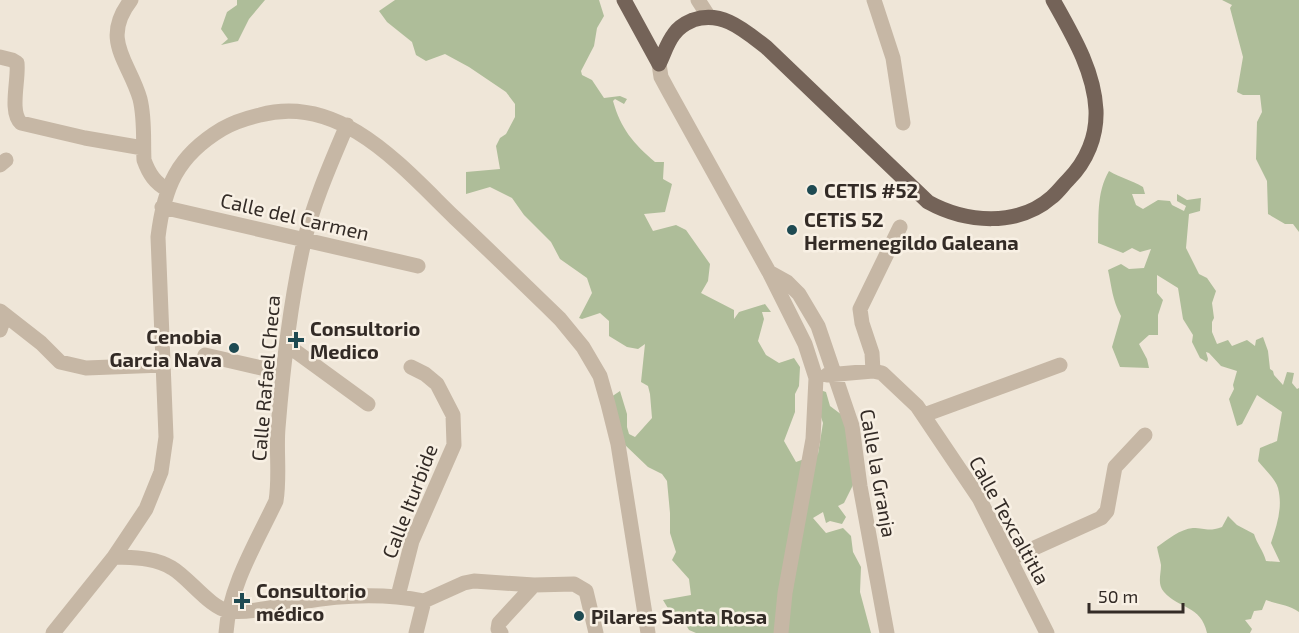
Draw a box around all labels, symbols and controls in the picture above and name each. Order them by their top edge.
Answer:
place label: CETIS #52 [824,178,918,202]
marker: CETIS #52 [805,183,819,197]
street label: Calle del Carmen [218,187,372,245]
place label: CETiS 52 Hermenegildo Galeana [804,207,1019,254]
marker: CETiS 52 Hermenegildo Galeana [785,223,799,237]
street label: Calle Rafael Checa [246,294,284,462]
place label: Consultorio Medico [310,316,420,363]
place label: Cenobia Garcia Nava [110,324,222,371]
marker: Consultorio Medico [287,331,305,349]
marker: Cenobia Garcia Nava [227,341,241,355]
street label: Calle la Granja [856,407,902,539]
street label: Calle Iturbide [376,441,442,561]
street label: Calle Texcaltitla [965,452,1055,588]
scale bar [1089,576,1184,614]
place label: Consultorio médico [256,578,366,625]
text: 50 m [1098,585,1138,607]
marker: Consultorio médico [233,592,251,610]
place label: Pilares Santa Rosa [591,604,767,628]
marker: Pilares Santa Rosa [572,609,586,623]

